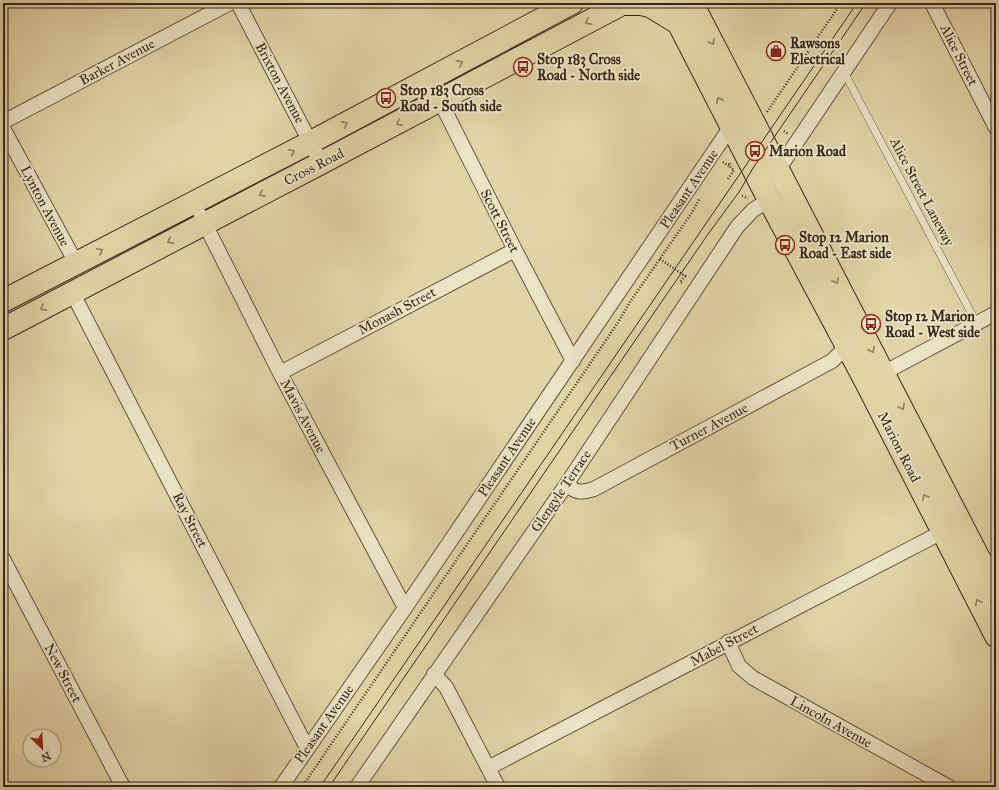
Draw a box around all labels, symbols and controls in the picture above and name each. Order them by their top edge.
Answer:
one-way arrow [584,17,592,25]
street label: Alice Street [936,21,982,89]
street label: Barker Avenue [76,35,158,89]
place label: Rawsons Electrical [790,35,846,68]
one-way arrow [707,38,715,45]
street label: Brixton Avenue [252,40,309,127]
shop icon: Rawsons Electrical [765,40,787,62]
place label: Stop 183 Cross Road - North side [537,51,640,84]
bus stop icon: Stop 183 Cross Road - North side [512,56,534,78]
one-way arrow [456,60,463,68]
place label: Stop 183 Cross Road - South side [400,82,502,115]
bus stop icon: Stop 183 Cross Road - South side [375,87,397,109]
one-way arrow [716,97,724,105]
one-way arrow [396,118,403,125]
one-way arrow [341,121,348,129]
street label: Alice Street Laneway [886,134,958,250]
bus stop icon: Marion Road [744,140,766,162]
place label: Marion Road [769,143,847,160]
street label: Cross Road [281,145,347,189]
street label: Pleasant Avenue [656,146,722,232]
one-way arrow [288,149,295,157]
street label: Lynton Avenue [17,163,73,249]
street label: Scott Street [477,186,523,256]
one-way arrow [258,189,266,197]
place label: Stop 12 Marion Road - East side [799,229,892,262]
bus stop icon: Stop 12 Marion Road - East side [774,234,796,256]
one-way arrow [167,236,174,244]
one-way arrow [95,248,103,256]
one-way arrow [831,276,839,284]
street label: Monash Street [355,283,439,339]
one-way arrow [39,303,47,310]
place label: Stop 12 Marion Road - West side [885,308,980,341]
bus stop icon: Stop 12 Marion Road - West side [860,313,882,335]
one-way arrow [867,346,875,353]
street label: Mavis Avenue [276,376,330,456]
street label: Turner Avenue [667,399,751,455]
one-way arrow [897,403,905,411]
street label: Marion Road [874,409,924,485]
street label: Pleasant Avenue [474,414,540,500]
street label: Glengyle Terrace [527,447,595,535]
street label: Ray Street [169,489,211,551]
one-way arrow [922,494,930,501]
one-way arrow [975,598,983,606]
street label: Mabel Street [687,620,761,670]
street label: New Street [40,641,86,705]
street label: Pleasant Avenue [291,681,357,767]
street label: Lincoln Avenue [787,692,875,752]
north arrow [22,728,62,768]
text: N [38,749,53,765]

